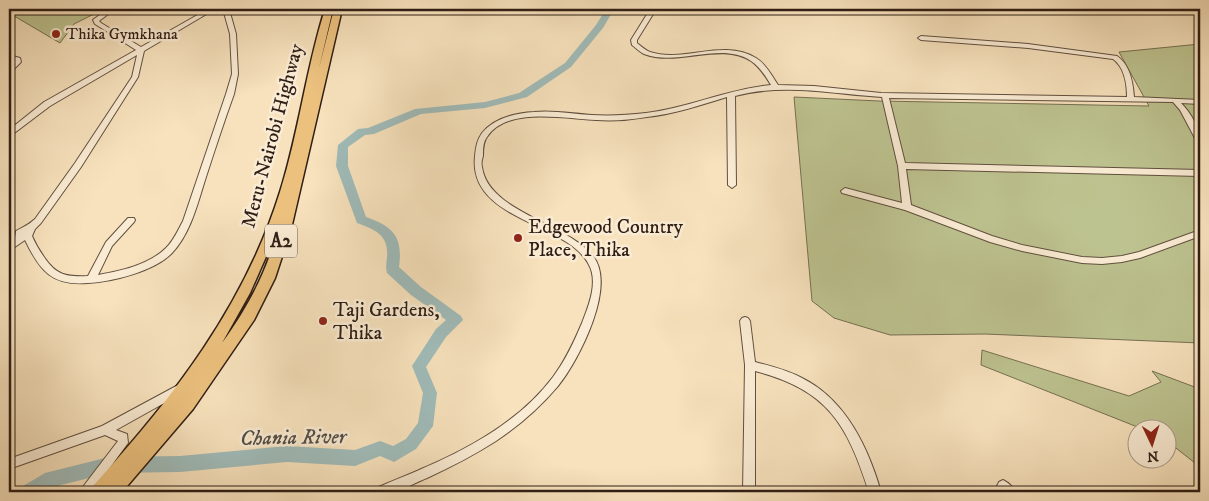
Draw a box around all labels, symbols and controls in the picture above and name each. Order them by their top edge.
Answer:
place label: Thika Gymkhana [66,24,178,44]
marker: Thika Gymkhana [50,28,62,40]
street label: Meru-Nairobi Highway [236,41,310,231]
place label: Edgewood Country Place, Thika [528,215,684,263]
road number: A2 [265,225,297,258]
marker: Edgewood Country Place, Thika [512,232,524,244]
place label: Taji Gardens, Thika [333,298,440,346]
marker: Taji Gardens, Thika [317,315,329,327]
north arrow [1126,418,1176,468]
water label: Chania River [240,424,348,452]
text: N [1146,447,1159,465]

